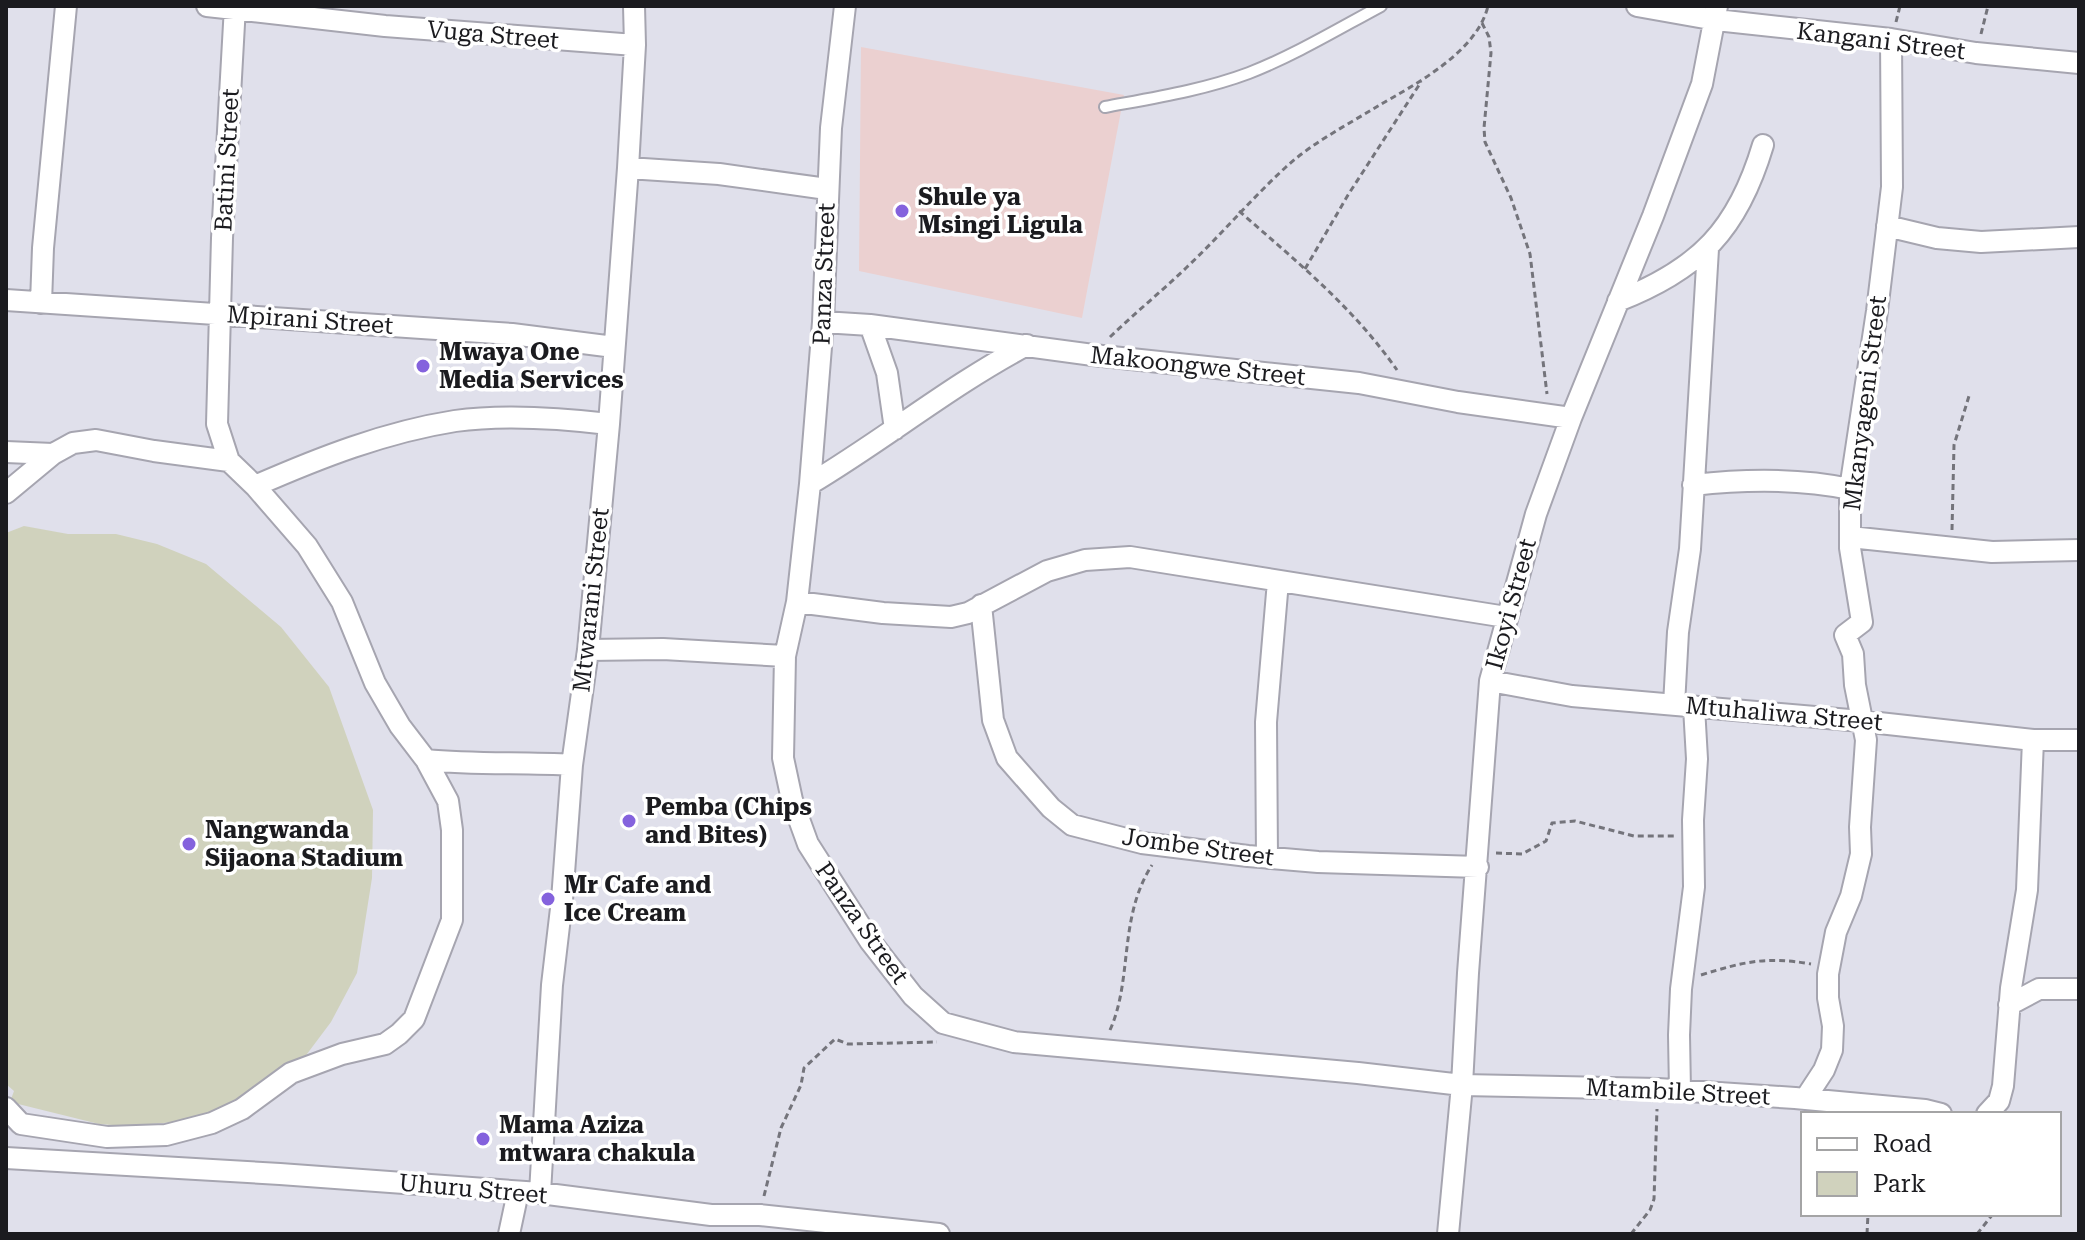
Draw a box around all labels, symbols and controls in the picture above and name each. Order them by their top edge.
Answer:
street label: Vuga Street [426,15,560,55]
street label: Kangani Street [1795,17,1967,65]
street label: Batini Street [209,88,245,232]
place label: Shule ya Msingi Ligula [918,183,1083,239]
street label: Panza Street [808,202,840,346]
marker: Shule ya Msingi Ligula [893,202,911,220]
street label: Mkanyageni Street [1838,294,1892,512]
street label: Mpirani Street [226,300,394,340]
place label: Mwaya One Media Services [439,338,624,394]
street label: Makoongwe Street [1089,341,1307,391]
marker: Mwaya One Media Services [414,357,432,375]
street label: Mtwarani Street [567,506,615,694]
street label: Ikoyi Street [1480,535,1542,673]
street label: Mtuhaliwa Street [1684,691,1884,737]
place label: Pemba (Chips and Bites) [645,793,812,849]
marker: Pemba (Chips and Bites) [620,812,638,830]
place label: Nangwanda Sijaona Stadium [205,816,403,872]
street label: Jombe Street [1120,822,1276,872]
marker: Nangwanda Sijaona Stadium [180,835,198,853]
street label: Panza Street [810,857,914,989]
place label: Mr Cafe and Ice Cream [564,871,711,927]
marker: Mr Cafe and Ice Cream [539,890,557,908]
street label: Mtambile Street [1585,1073,1771,1111]
place label: Mama Aziza mtwara chakula [499,1111,695,1167]
legend [1801,1112,2061,1216]
marker: Mama Aziza mtwara chakula [474,1130,492,1148]
text: Road [1873,1130,1932,1158]
street label: Uhuru Street [397,1169,549,1209]
text: Park [1873,1170,1926,1198]

